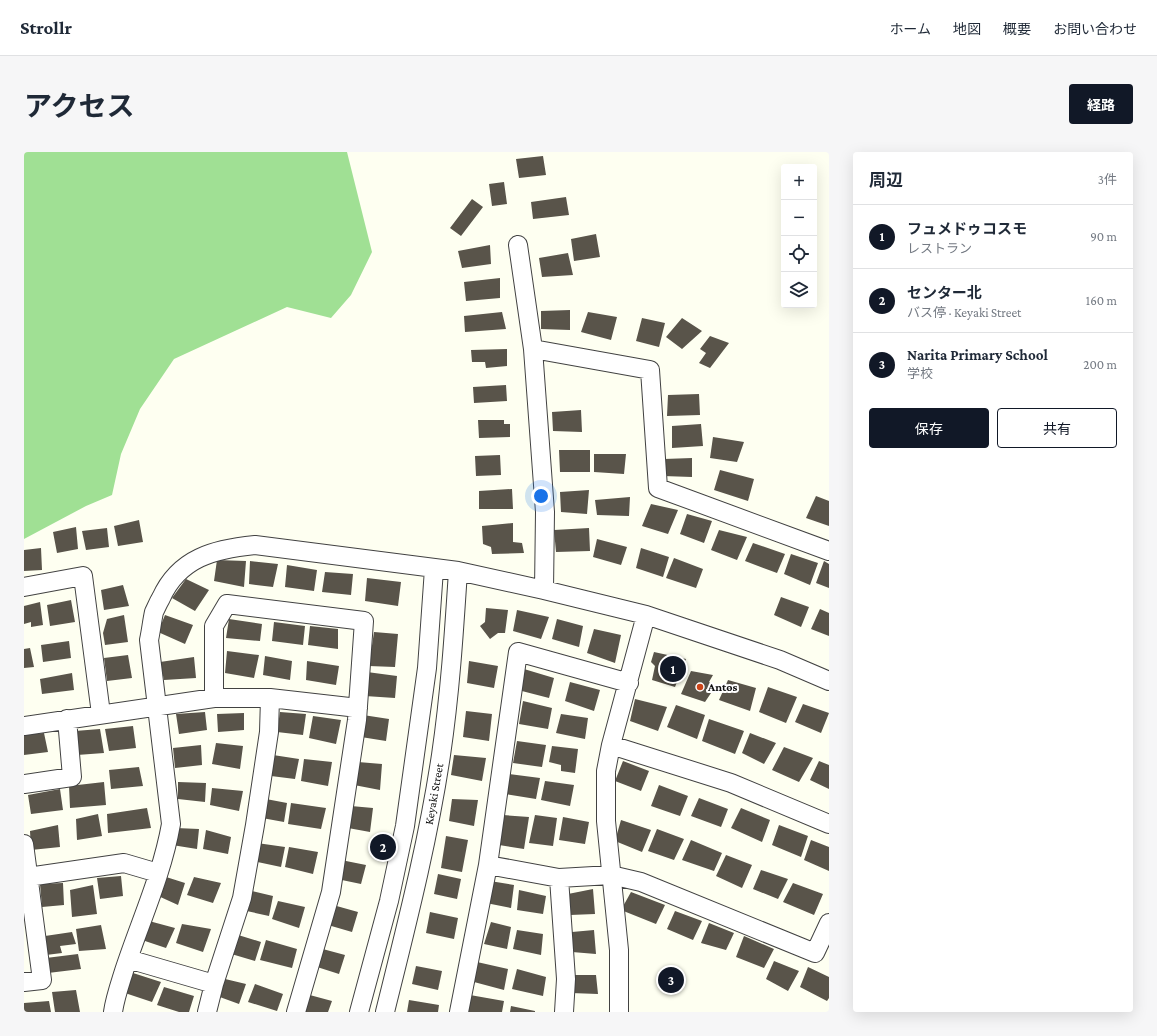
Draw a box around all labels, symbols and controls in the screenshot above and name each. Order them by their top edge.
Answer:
text: Strollr [20,17,72,38]
text: ホーム [889,21,931,37]
text: 地図 [953,21,981,37]
text: 概要 [1003,21,1031,37]
text: お問い合わせ [1053,21,1137,37]
button: 経路 [1069,84,1133,124]
text: アクセス [24,91,135,122]
map controls [781,164,817,308]
button: + [781,164,817,200]
text: 周辺 [869,171,903,190]
text: 3件 [1098,172,1117,187]
button: − [781,200,817,236]
text: フュメドゥコスモ [907,221,1027,237]
text: 1 [880,229,884,244]
text: 90 m [1090,229,1117,244]
button: locate [781,236,817,272]
text: レストラン [907,241,972,256]
button: layers [781,272,817,308]
text: センター北 [907,285,982,301]
text: 2 [879,293,885,308]
text: 160 m [1086,293,1117,308]
text: バス停 · Keyaki Street [907,305,1021,320]
text: Narita Primary School [907,347,1048,363]
text: 3 [879,357,885,372]
text: 200 m [1083,357,1117,372]
text: 学校 [907,366,933,381]
button: 保存 [869,408,989,448]
button: 共有 [997,408,1117,448]
your location [531,486,551,506]
pin: 1 [660,654,686,684]
place label: Antos [707,680,737,694]
marker: Antos [695,682,705,692]
street label: Keyaki Street [422,761,446,826]
pin: 2 [370,832,396,862]
pin: 3 [658,965,684,995]

